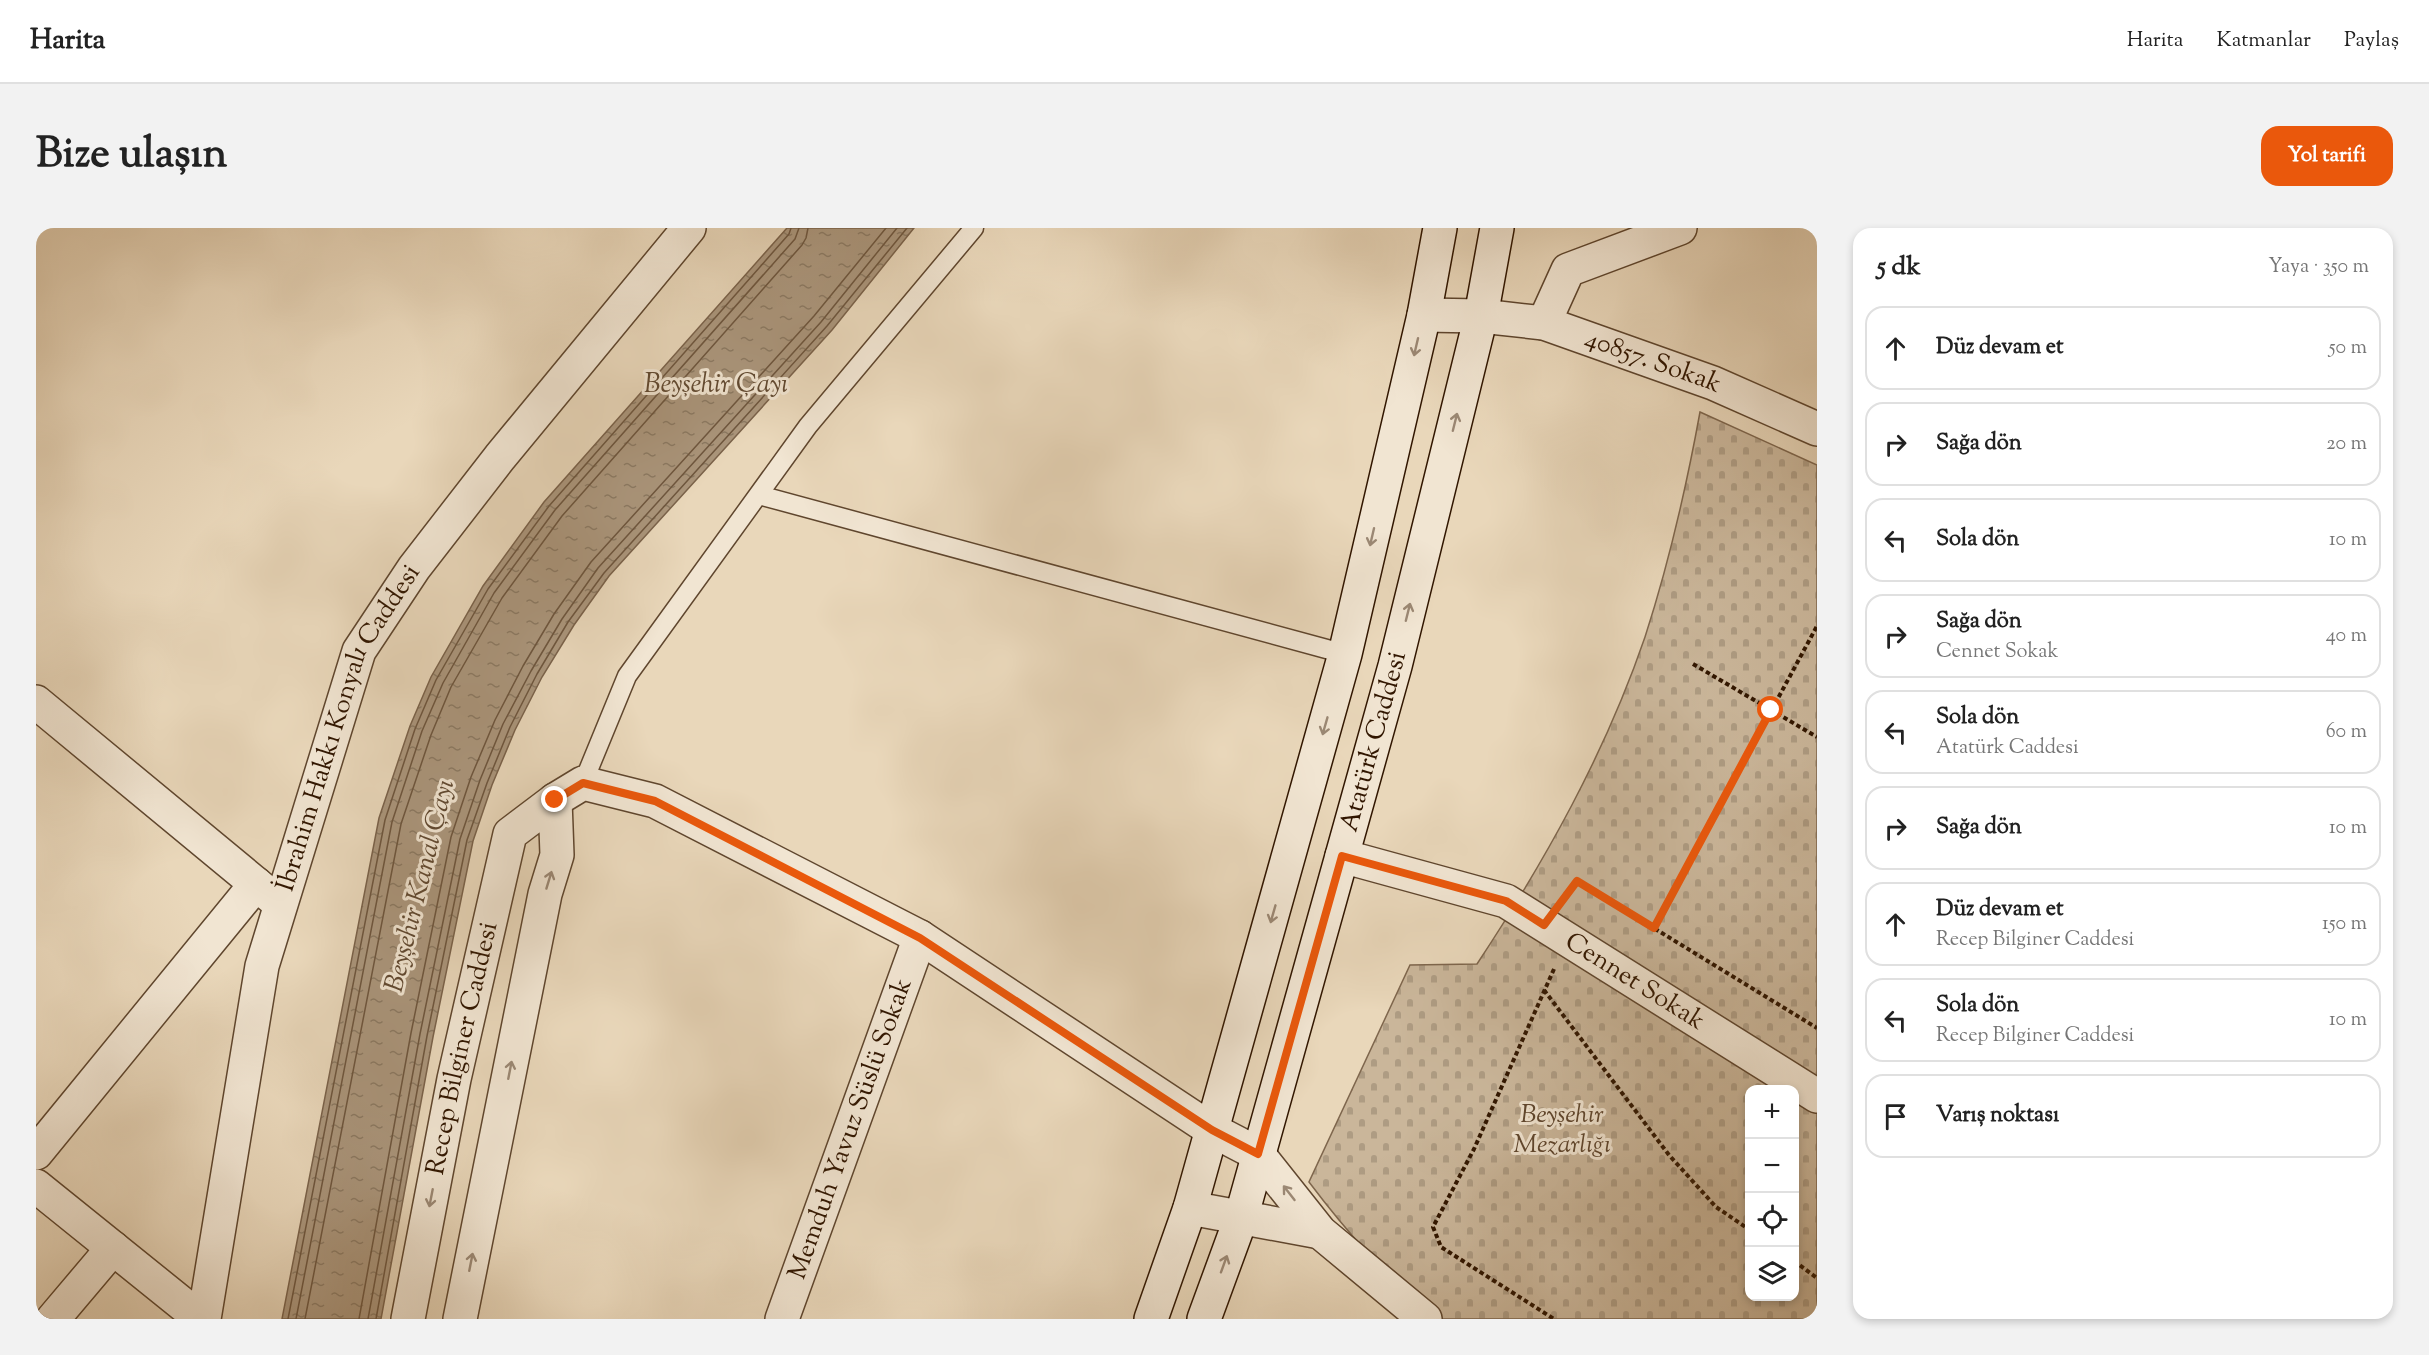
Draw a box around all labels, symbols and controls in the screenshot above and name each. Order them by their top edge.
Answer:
text: Harita [30,21,105,61]
text: Harita [2127,26,2183,56]
text: Katmanlar [2216,26,2311,56]
text: Paylaş [2344,26,2399,56]
text: Bize ulaşın [36,126,227,186]
button: Yol tarifi [2261,126,2393,186]
text: 5 dk [1877,249,1921,286]
text: Yaya · 350 m [2268,253,2369,282]
street label: 40857. Sokak [1580,320,1727,403]
icon: ahead [1879,332,1912,365]
text: Düz devam et [1936,332,2063,364]
text: 50 m [2329,334,2367,363]
one-way arrow [1410,337,1422,356]
water label: Beyşehir Çayı [644,366,788,405]
one-way arrow [1450,413,1462,432]
icon: right [1879,428,1912,461]
text: Sağa dön [1936,428,2022,460]
text: 20 m [2326,430,2367,459]
icon: left [1879,524,1912,557]
text: Sola dön [1936,524,2019,556]
text: 10 m [2329,526,2367,555]
one-way arrow [1366,527,1378,546]
street label: İbrahim Hakkı Konyalı Caddesi [267,557,430,896]
one-way arrow [1403,602,1415,621]
text: Sağa dön [1936,606,2022,638]
icon: right [1879,620,1912,653]
text: 40 m [2326,622,2367,651]
text: Cennet Sokak [1936,638,2058,667]
street label: Atatürk Caddesi [1331,648,1416,836]
route start [1757,696,1783,722]
text: Sola dön [1936,702,2019,734]
one-way arrow [1319,716,1330,735]
icon: left [1879,716,1912,749]
text: 60 m [2326,718,2367,747]
text: Atatürk Caddesi [1936,734,2079,763]
water label: Beyşehir Kanal Çayı [376,776,466,996]
route end [541,786,567,812]
icon: right [1879,812,1912,845]
text: Sağa dön [1936,812,2022,844]
text: 10 m [2329,814,2367,843]
one-way arrow [544,871,555,890]
text: Düz devam et [1936,894,2063,926]
one-way arrow [1266,904,1278,923]
icon: ahead [1879,908,1912,941]
text: 150 m [2322,910,2367,939]
street label: Recep Bilginer Caddesi [418,918,508,1178]
street label: Cennet Sokak [1557,924,1712,1040]
text: Recep Bilginer Caddesi [1936,926,2134,955]
street label: Memduh Yavuz Süslü Sokak [779,973,922,1285]
text: Sola dön [1936,990,2019,1022]
icon: left [1879,1004,1912,1037]
text: 10 m [2329,1006,2367,1035]
text: Recep Bilginer Caddesi [1936,1022,2134,1051]
one-way arrow [505,1061,516,1081]
map controls [1745,1085,1799,1301]
button: + [1745,1085,1799,1139]
park label: Beyşehir Mezarlığı [1513,1097,1611,1164]
icon: arrive [1879,1100,1912,1133]
text: Varış noktası [1936,1100,2059,1132]
button: − [1745,1139,1799,1193]
one-way arrow [1283,1185,1296,1201]
one-way arrow [425,1188,436,1207]
button: locate [1745,1193,1799,1247]
button: layers [1745,1247,1799,1301]
one-way arrow [466,1252,478,1271]
one-way arrow [1220,1255,1231,1274]

